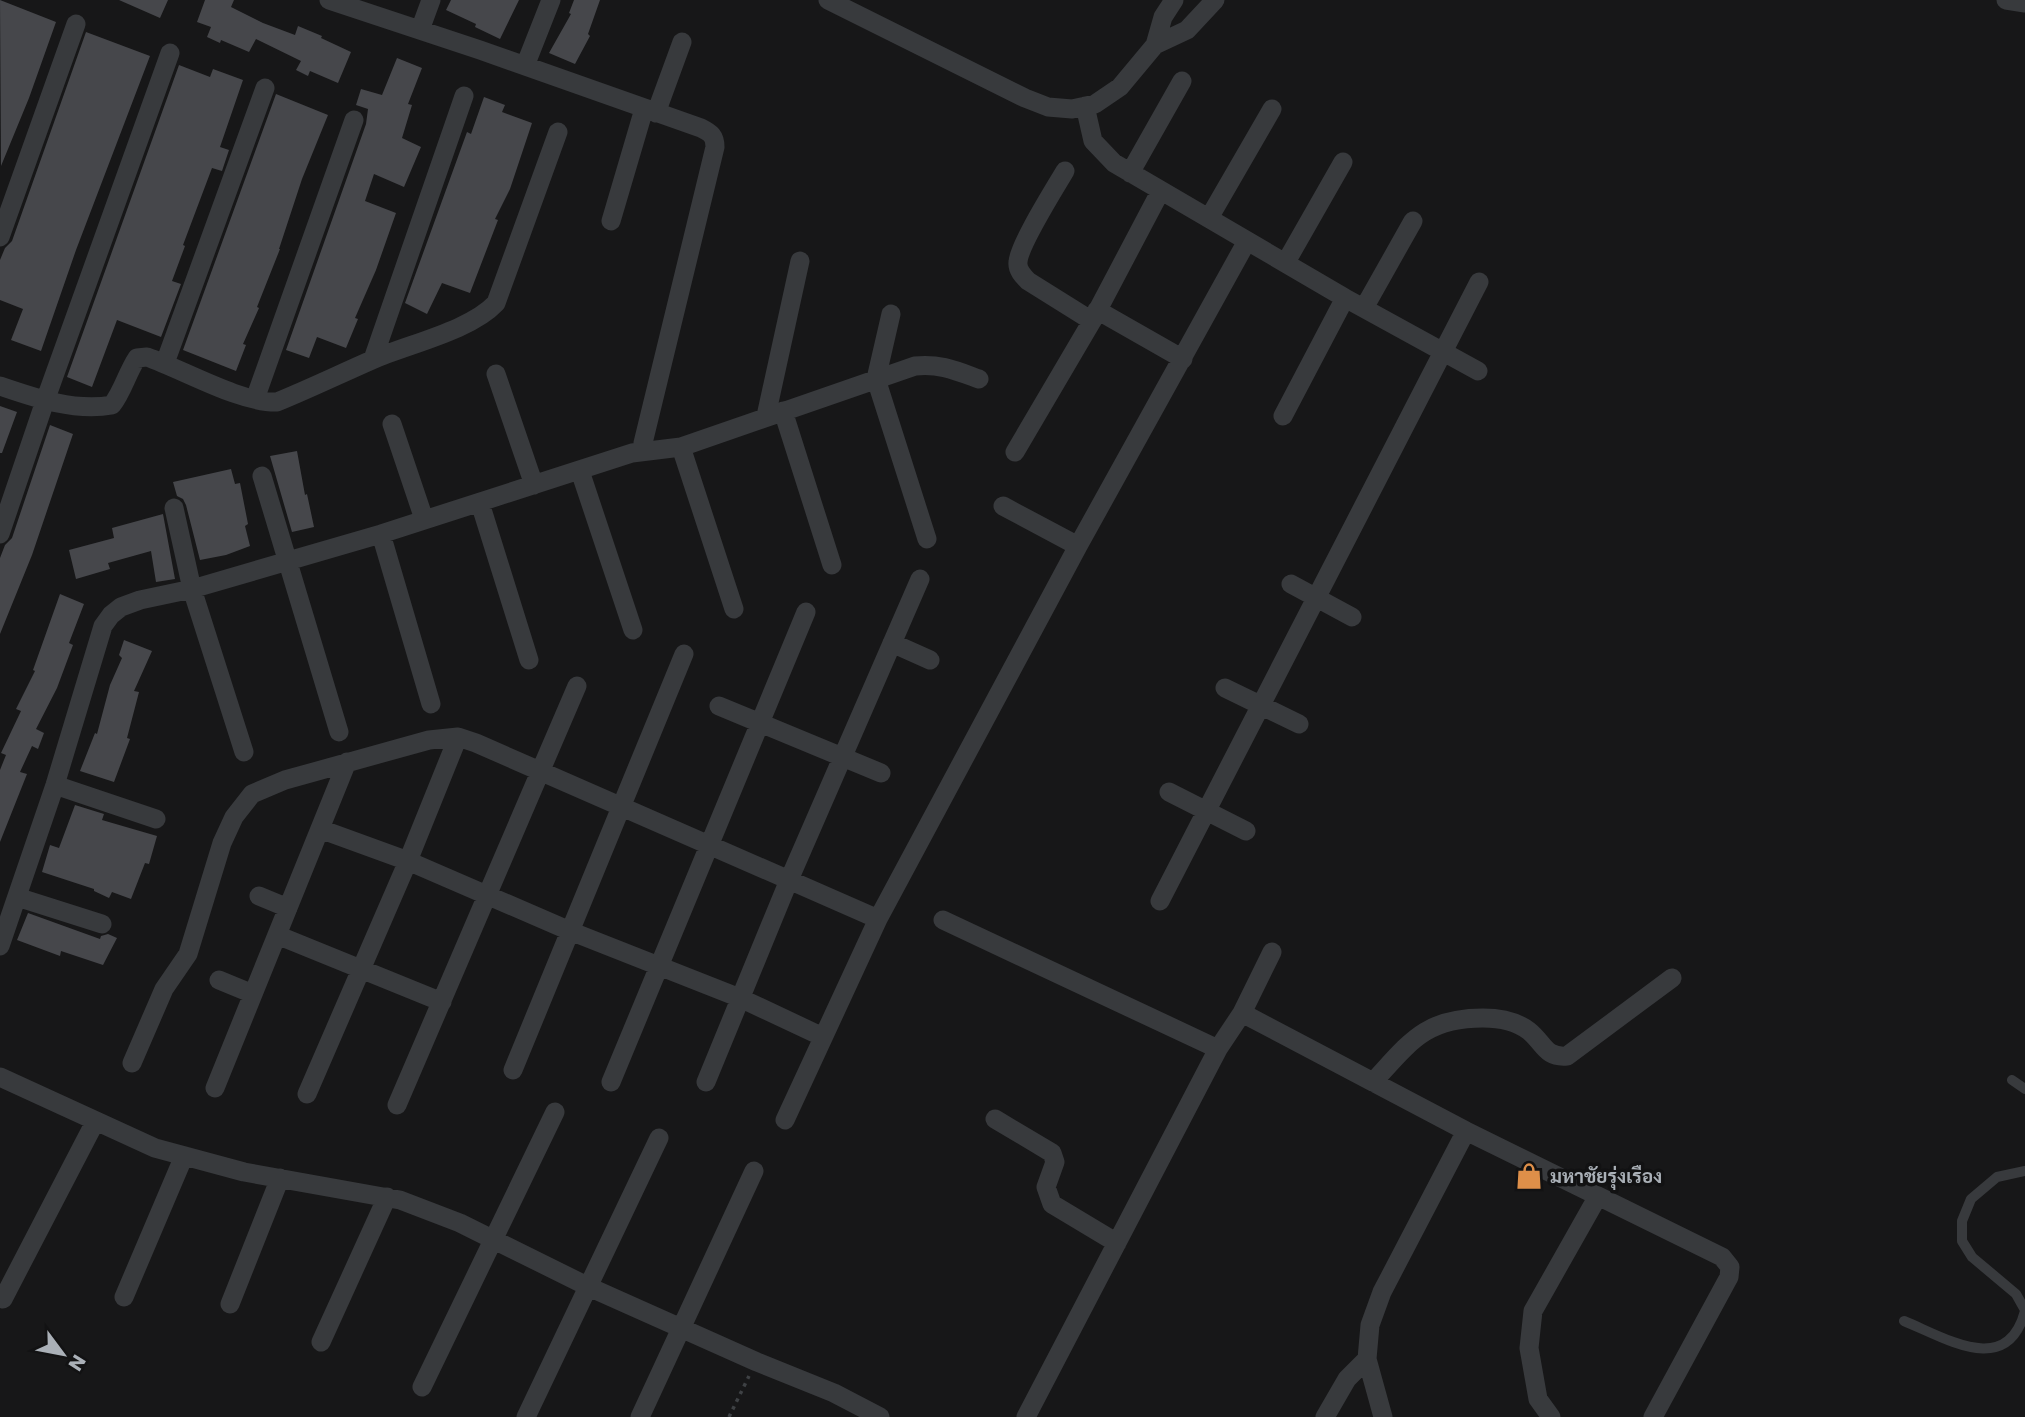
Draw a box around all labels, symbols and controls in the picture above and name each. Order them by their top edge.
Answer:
shop icon: มหาชัยรุ่งเรือง [1514,1161,1544,1191]
place label: มหาชัยรุ่งเรือง [1550,1163,1662,1191]
north arrow [28,1319,98,1389]
text: N [62,1350,92,1376]

